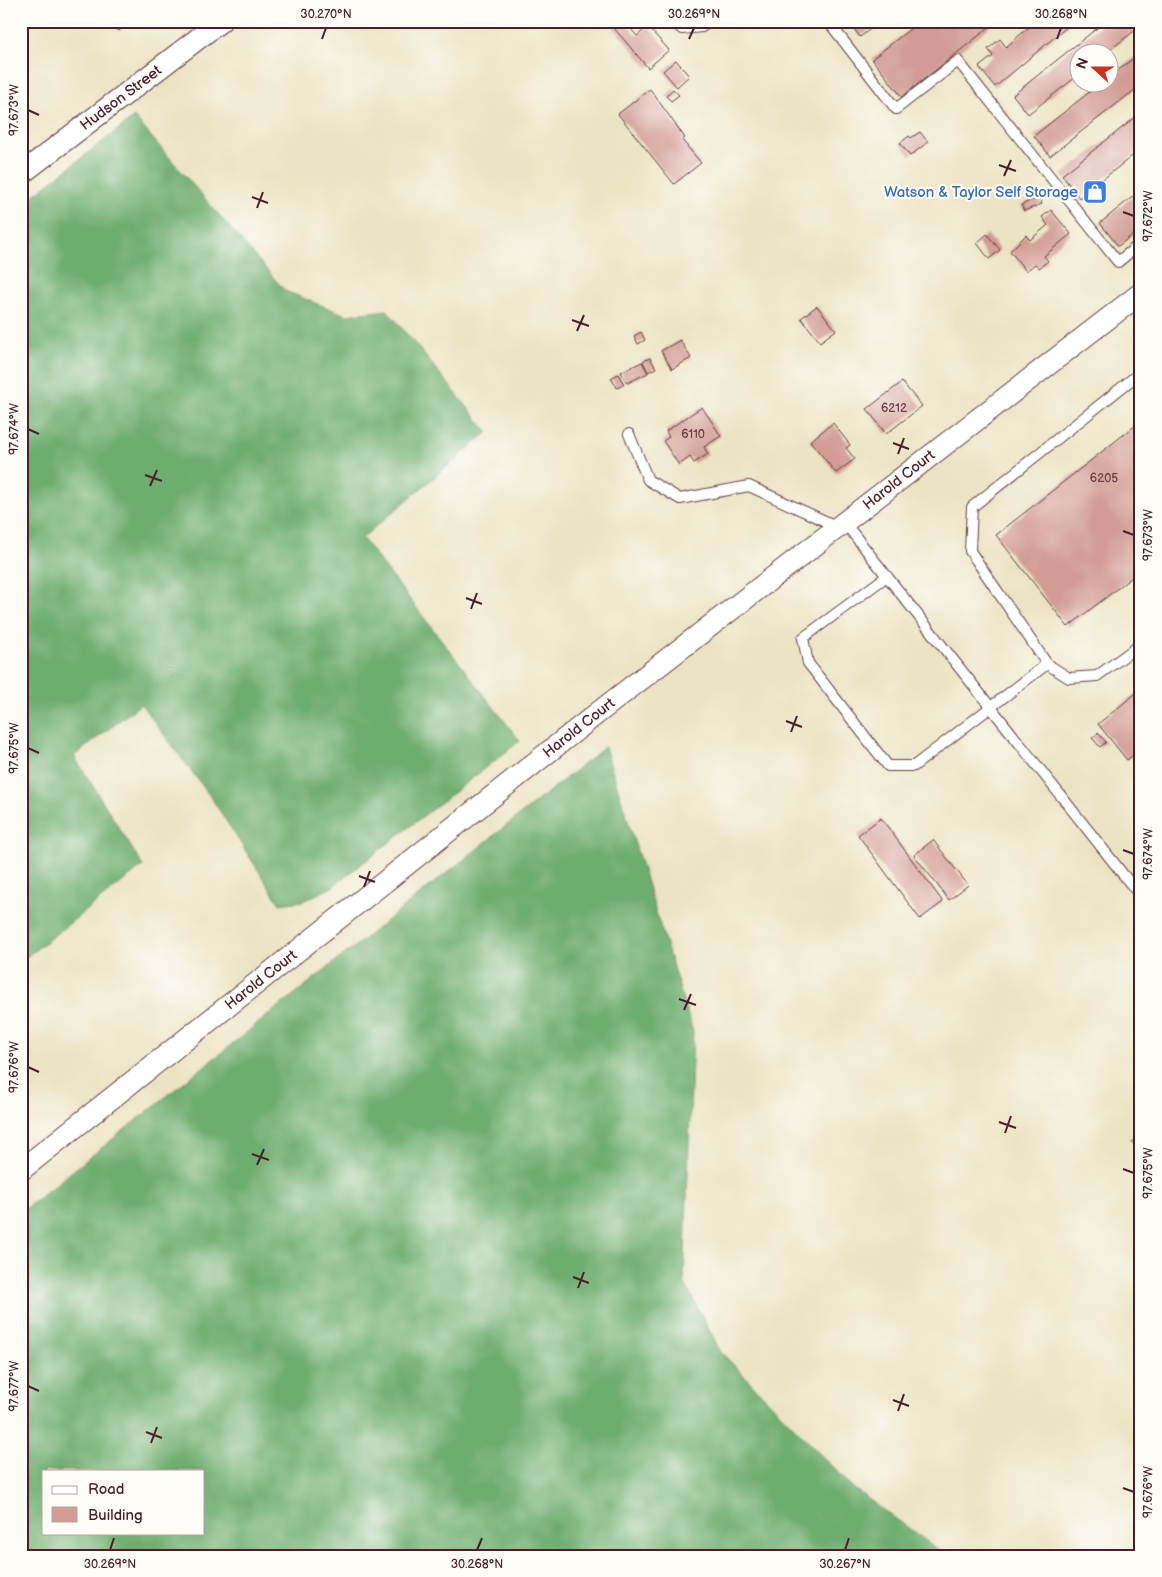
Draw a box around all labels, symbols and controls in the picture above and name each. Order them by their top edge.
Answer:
text: 30.270°N [300,7,352,22]
text: 30.269°N [668,7,720,22]
text: 30.268°N [1035,7,1087,22]
north arrow [1070,42,1120,92]
text: N [1073,56,1092,71]
street label: Hudson Street [76,61,166,135]
text: 97.673°W [7,84,22,136]
shop icon: Watson & Taylor Self Storage [1082,179,1108,205]
place label: Watson & Taylor Self Storage [884,183,1078,202]
text: 97.672°W [1141,190,1156,242]
house number: 6212 [881,401,907,416]
text: 97.674°W [7,403,22,455]
house number: 6110 [681,427,705,442]
street label: Harold Court [859,446,939,514]
house number: 6205 [1090,471,1118,486]
text: 97.673°W [1141,509,1156,561]
street label: Harold Court [539,694,619,762]
text: 97.675°W [7,722,22,774]
text: 97.674°W [1141,828,1156,880]
street label: Harold Court [221,946,301,1014]
text: 97.676°W [7,1041,22,1093]
text: 97.675°W [1141,1147,1156,1199]
text: 97.677°W [7,1361,22,1411]
text: 97.676°W [1141,1466,1156,1518]
legend [42,1470,205,1534]
text: Road [88,1480,124,1499]
text: Building [88,1506,143,1525]
text: 30.269°N [84,1557,136,1572]
text: 30.268°N [451,1557,503,1572]
text: 30.267°N [819,1557,871,1572]

